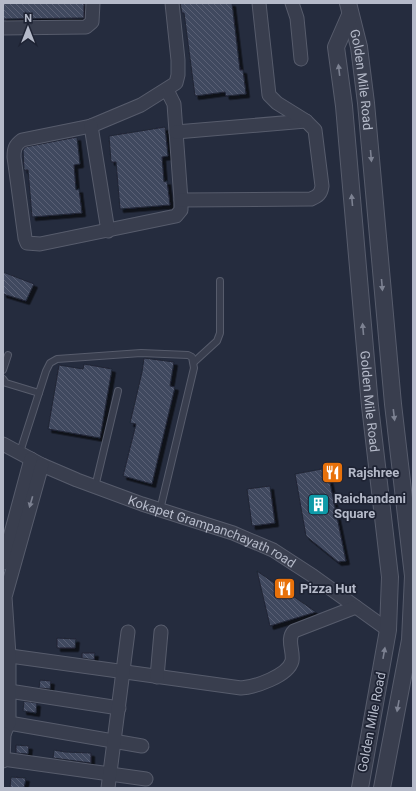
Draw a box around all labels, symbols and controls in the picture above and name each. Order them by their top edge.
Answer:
north arrow [8,8,48,48]
text: N [24,12,32,25]
street label: Golden Mile Road [347,28,375,131]
one-way arrow [335,64,342,76]
one-way arrow [367,150,374,162]
one-way arrow [348,194,355,206]
one-way arrow [378,279,385,291]
one-way arrow [360,323,366,335]
street label: Golden Mile Road [357,350,382,453]
one-way arrow [391,409,397,421]
restaurant icon: Rajshree [319,459,345,485]
place label: Rajshree [348,465,399,480]
place label: Raichandani Square [334,491,406,521]
building icon: Raichandani Square [305,492,331,518]
street label: Kokapet Grampanchayath road [126,493,298,571]
one-way arrow [28,497,34,509]
restaurant icon: Pizza Hut [272,575,298,601]
place label: Pizza Hut [300,581,357,596]
one-way arrow [381,647,387,659]
street label: Golden Mile Road [354,671,389,773]
one-way arrow [394,700,400,713]

